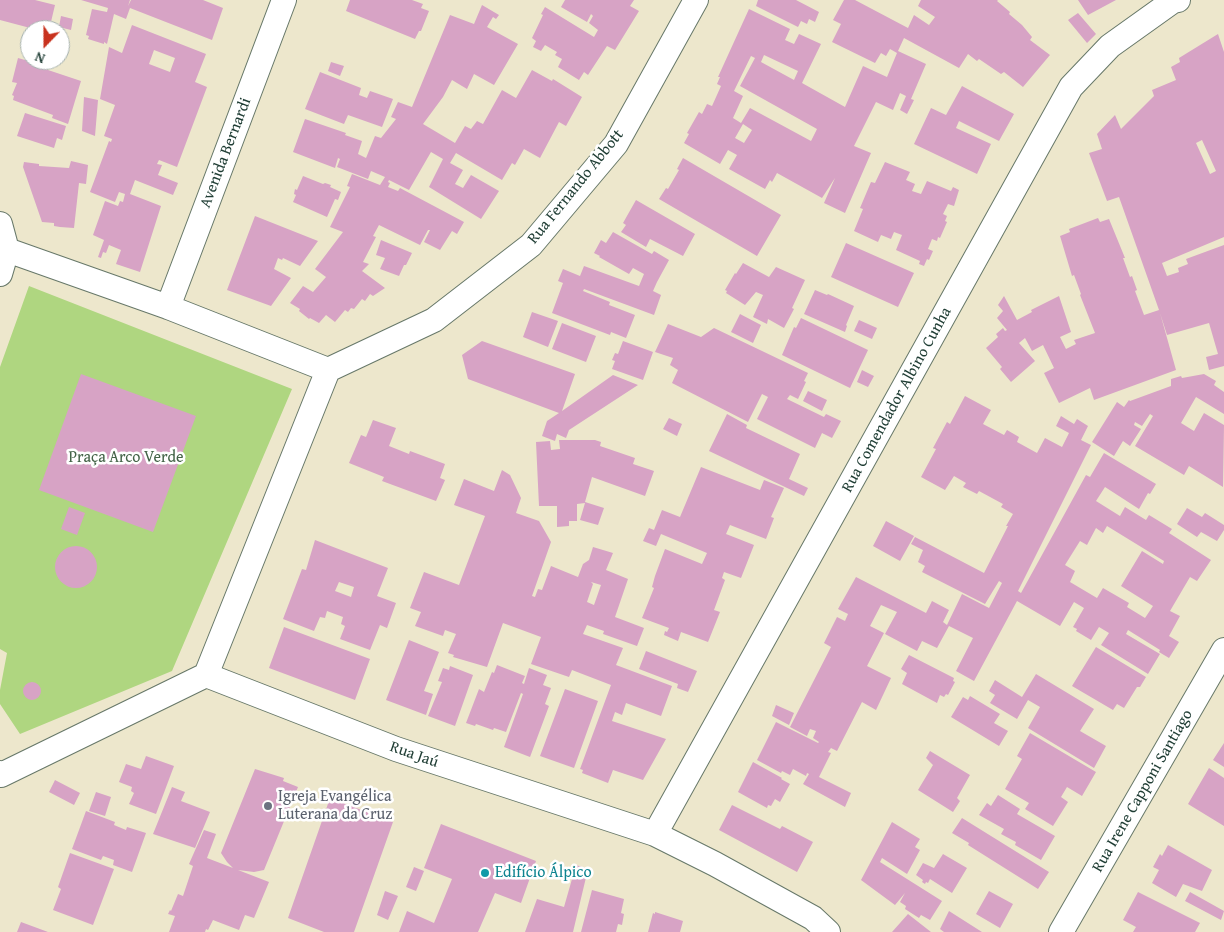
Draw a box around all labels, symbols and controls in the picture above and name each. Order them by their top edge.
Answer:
north arrow [20,20,70,70]
text: N [32,47,48,69]
street label: Avenida Bernardi [196,95,256,211]
street label: Rua Fernando Abbott [524,126,628,248]
street label: Rua Comendador Albino Cunha [838,304,956,496]
park label: Praça Arco Verde [68,448,184,468]
street label: Rua Irene Capponi Santiago [1089,706,1197,876]
street label: Rua Jaú [387,738,441,772]
place label: Igreja Evangélica Luterana da Cruz [278,787,392,825]
marker: Igreja Evangélica Luterana da Cruz [262,800,274,812]
place label: Edifício Álpico [495,863,592,883]
marker: Edifício Álpico [479,867,491,879]

